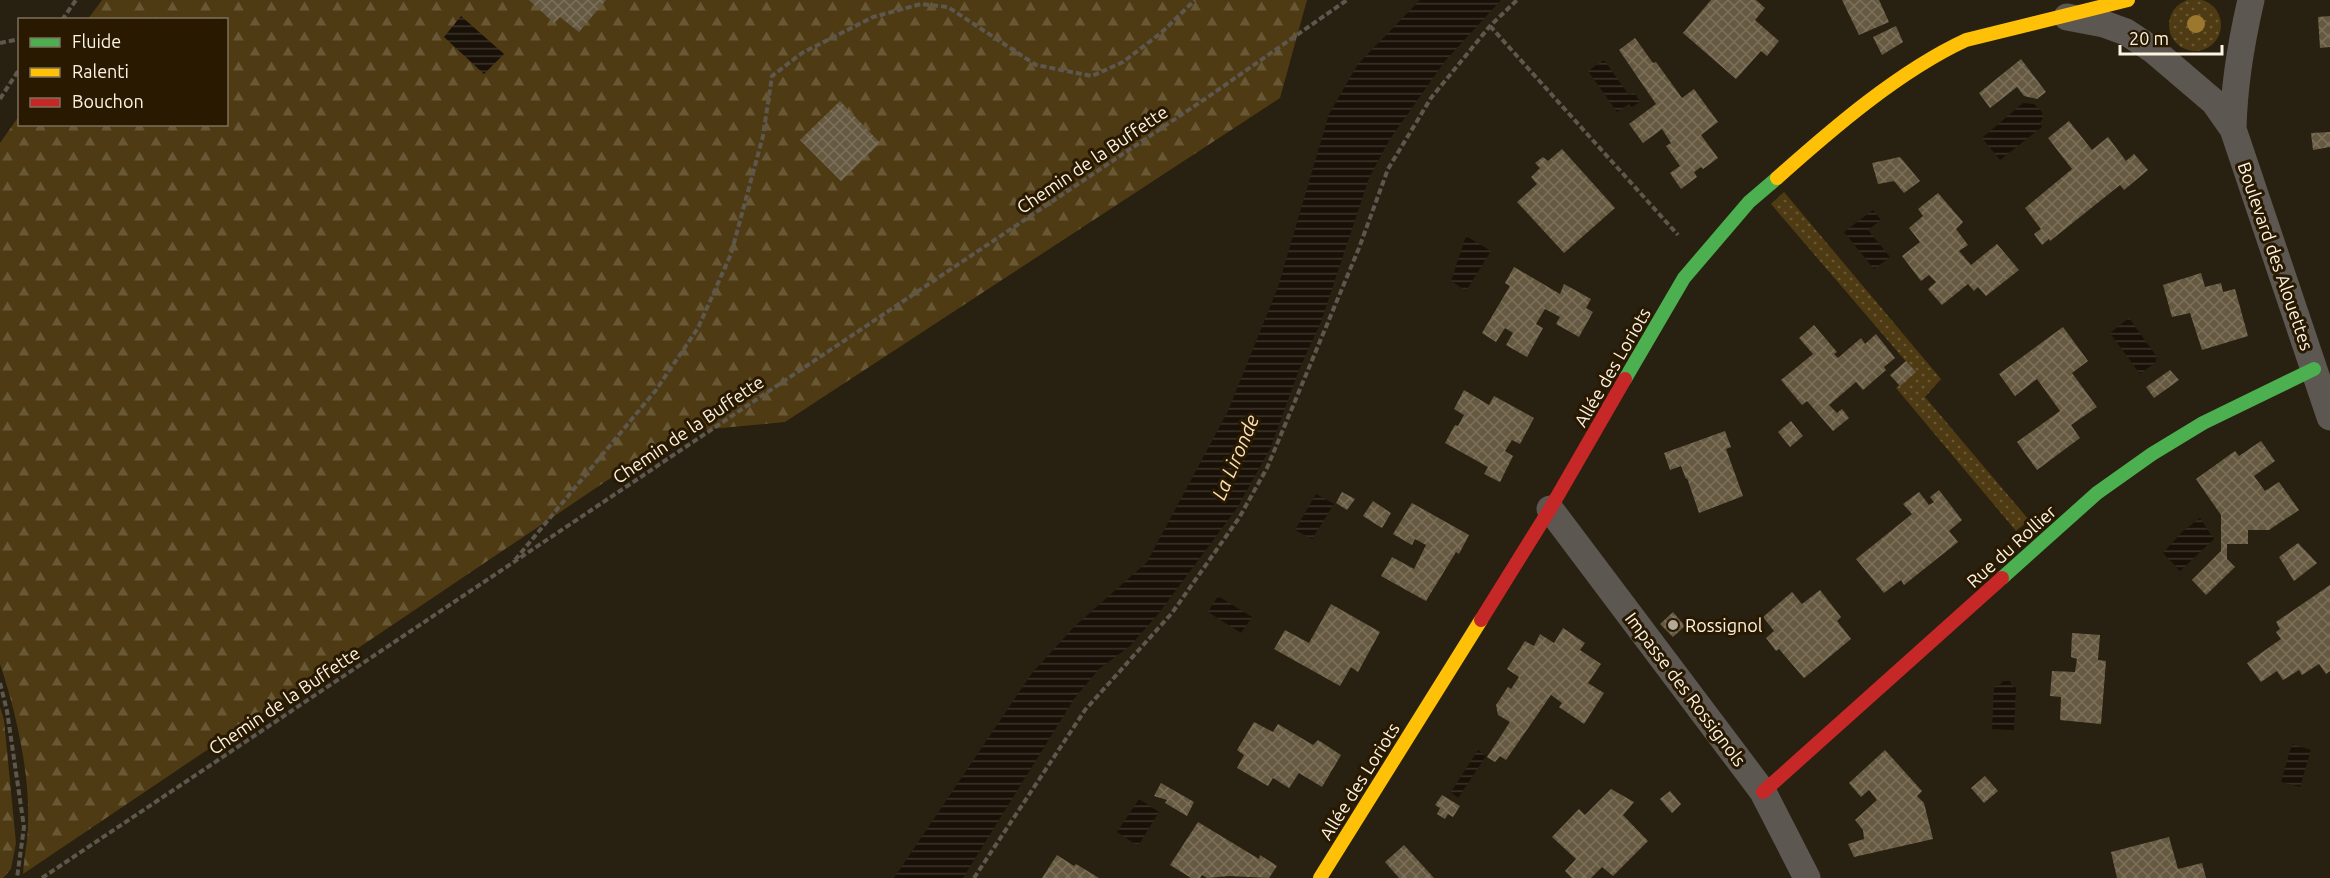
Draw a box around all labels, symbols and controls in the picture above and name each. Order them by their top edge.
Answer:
legend [18,18,228,126]
scale bar [2120,18,2222,56]
text: 20 m [2129,28,2169,48]
text: Fluide [72,31,121,51]
text: Ralenti [72,61,129,81]
text: Bouchon [72,91,144,111]
street label: Chemin de la Buffette [1013,101,1171,217]
street label: Boulevard des Alouettes [2234,159,2318,353]
street label: Allée des Loriots [1570,304,1654,430]
street label: Chemin de la Buffette [609,371,767,487]
water label: La Lironde [1207,411,1263,503]
street label: Rue du Rollier [1962,501,2060,591]
street label: Impasse des Rossignols [1622,608,1750,770]
place label: Rossignol [1685,615,1763,635]
marker: Rossignol [1666,618,1680,632]
street label: Chemin de la Buffette [205,642,363,758]
street label: Allée des Loriots [1315,719,1403,843]

